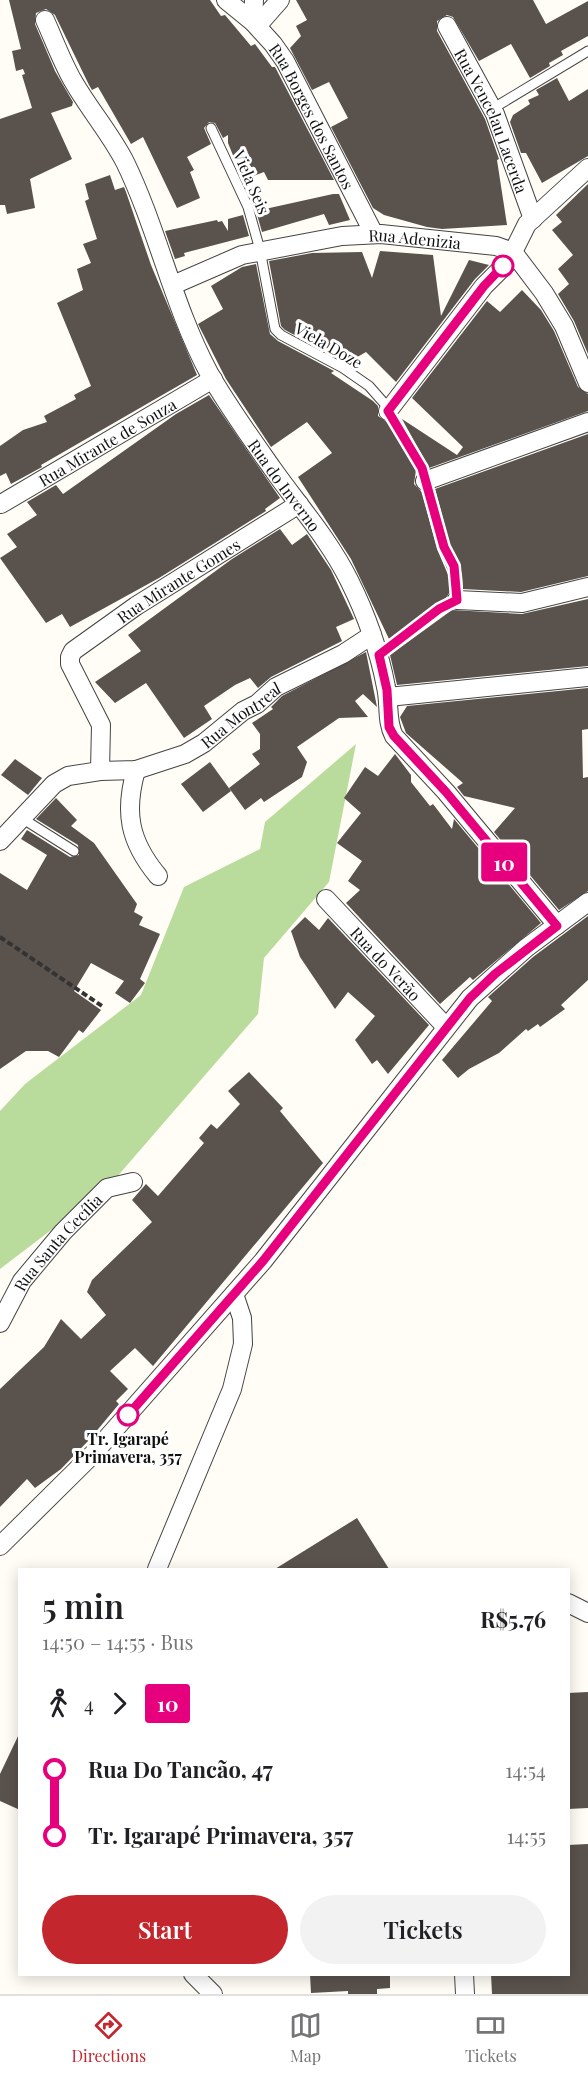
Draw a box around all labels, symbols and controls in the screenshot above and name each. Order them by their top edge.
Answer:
street label: Rua Borges dos Santos [265,39,359,192]
street label: Rua Vencelau Lacerda [451,44,533,196]
street label: Viela Seis [229,146,275,217]
street label: Rua Adenizia [368,223,462,253]
unlabelled marker [492,255,514,277]
street label: Viela Doze [290,317,367,373]
street label: Rua Mirante de Souza [34,393,180,490]
street label: Rua do Inverno [244,435,326,535]
street label: Rua Mirante Gomes [112,533,244,627]
street label: Rua Montreal [196,676,284,752]
line badge: 10 [477,842,531,882]
text: 10 [493,848,515,876]
street label: Rua do Verão [346,922,426,1005]
street label: Rua Santa Cecília [8,1189,106,1294]
marker: Tr. Igarapé Primavera, 357 [117,1404,139,1426]
place label: Tr. Igarapé Primavera, 357 [74,1428,182,1467]
text: 5 min [42,1583,124,1627]
text: R$5.76 [480,1604,546,1634]
text: 14:50 – 14:55 · Bus [42,1628,193,1655]
icon: walk [42,1687,75,1720]
icon: forward [103,1687,136,1720]
text: 10 [157,1689,178,1717]
text: 4 [84,1690,94,1717]
text: Rua Do Tancão, 47 [88,1754,273,1784]
text: 14:54 [505,1756,546,1783]
text: Tr. Igarapé Primavera, 357 [88,1820,353,1850]
text: 14:55 [507,1822,546,1849]
button: Start [42,1895,288,1964]
button: Tickets [300,1895,546,1964]
tab: Directions [71,2009,146,2066]
tab: Map [289,2009,322,2066]
tab: Tickets [465,2009,517,2066]

